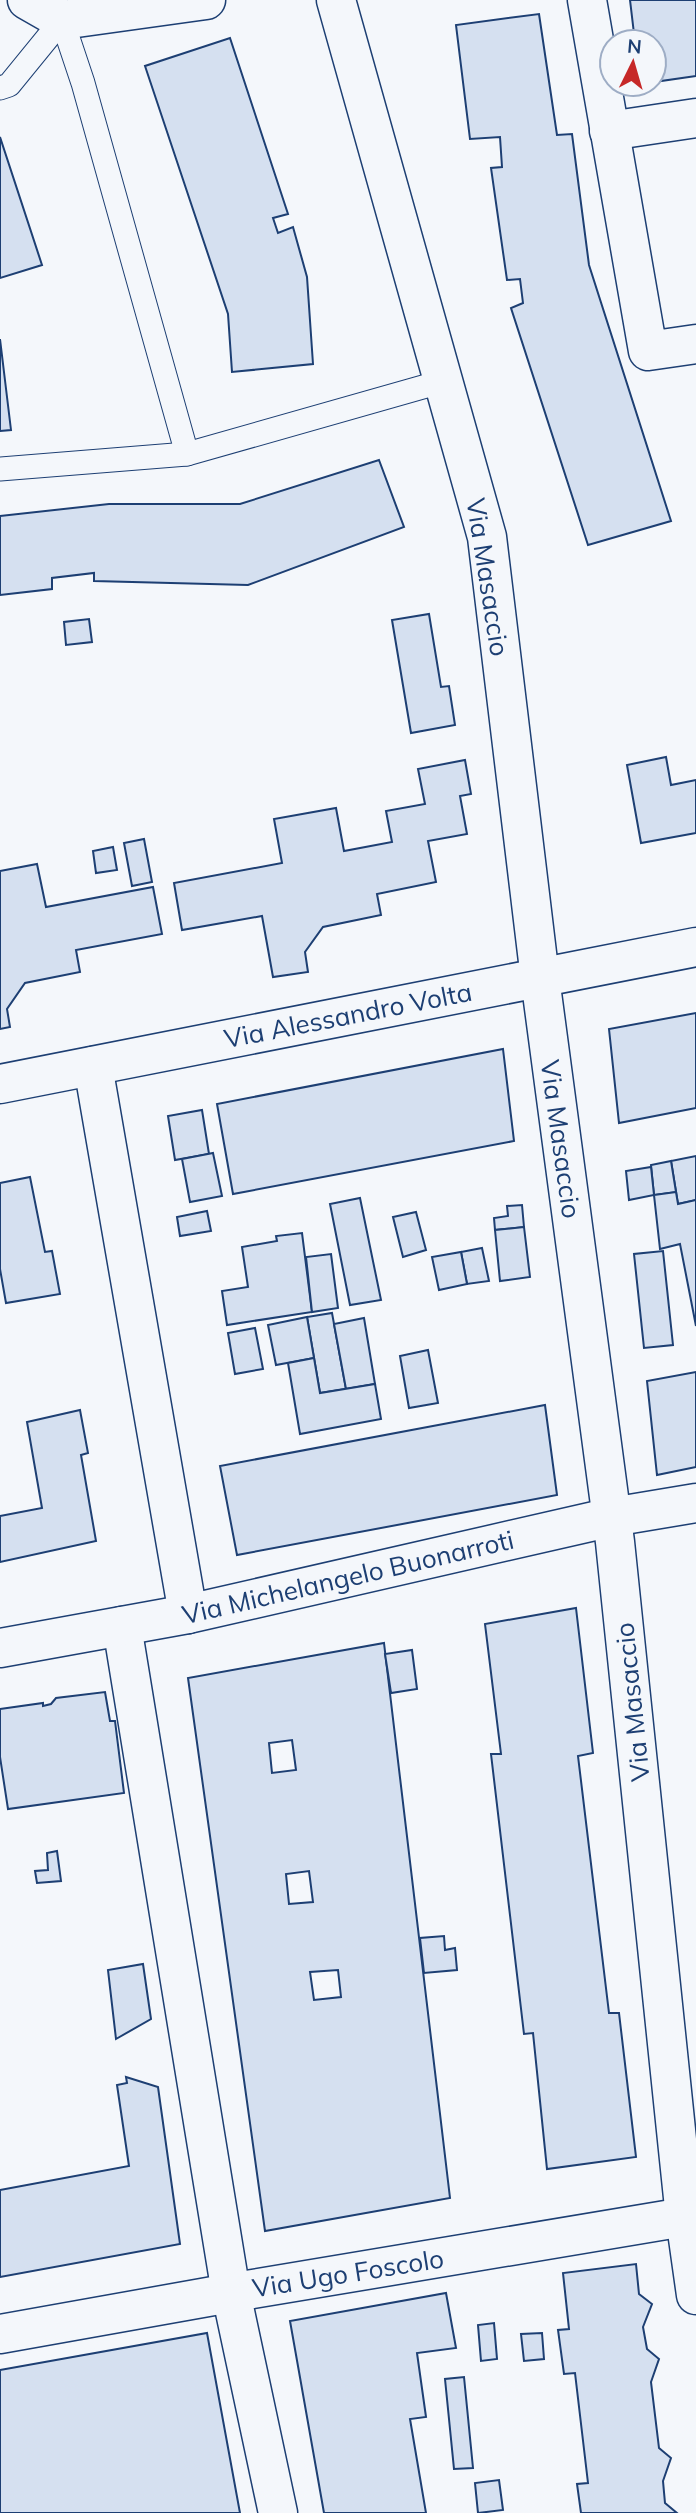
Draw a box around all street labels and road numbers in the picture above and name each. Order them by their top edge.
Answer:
street label: Via Masaccio [459,496,517,658]
street label: Via Alessandro Volta [221,975,475,1055]
street label: Via Masaccio [534,1058,588,1220]
street label: Via Michelangelo Buonarroti [179,1523,517,1631]
street label: Via Masaccio [607,1621,657,1783]
street label: Via Ugo Foscolo [250,2242,446,2304]

